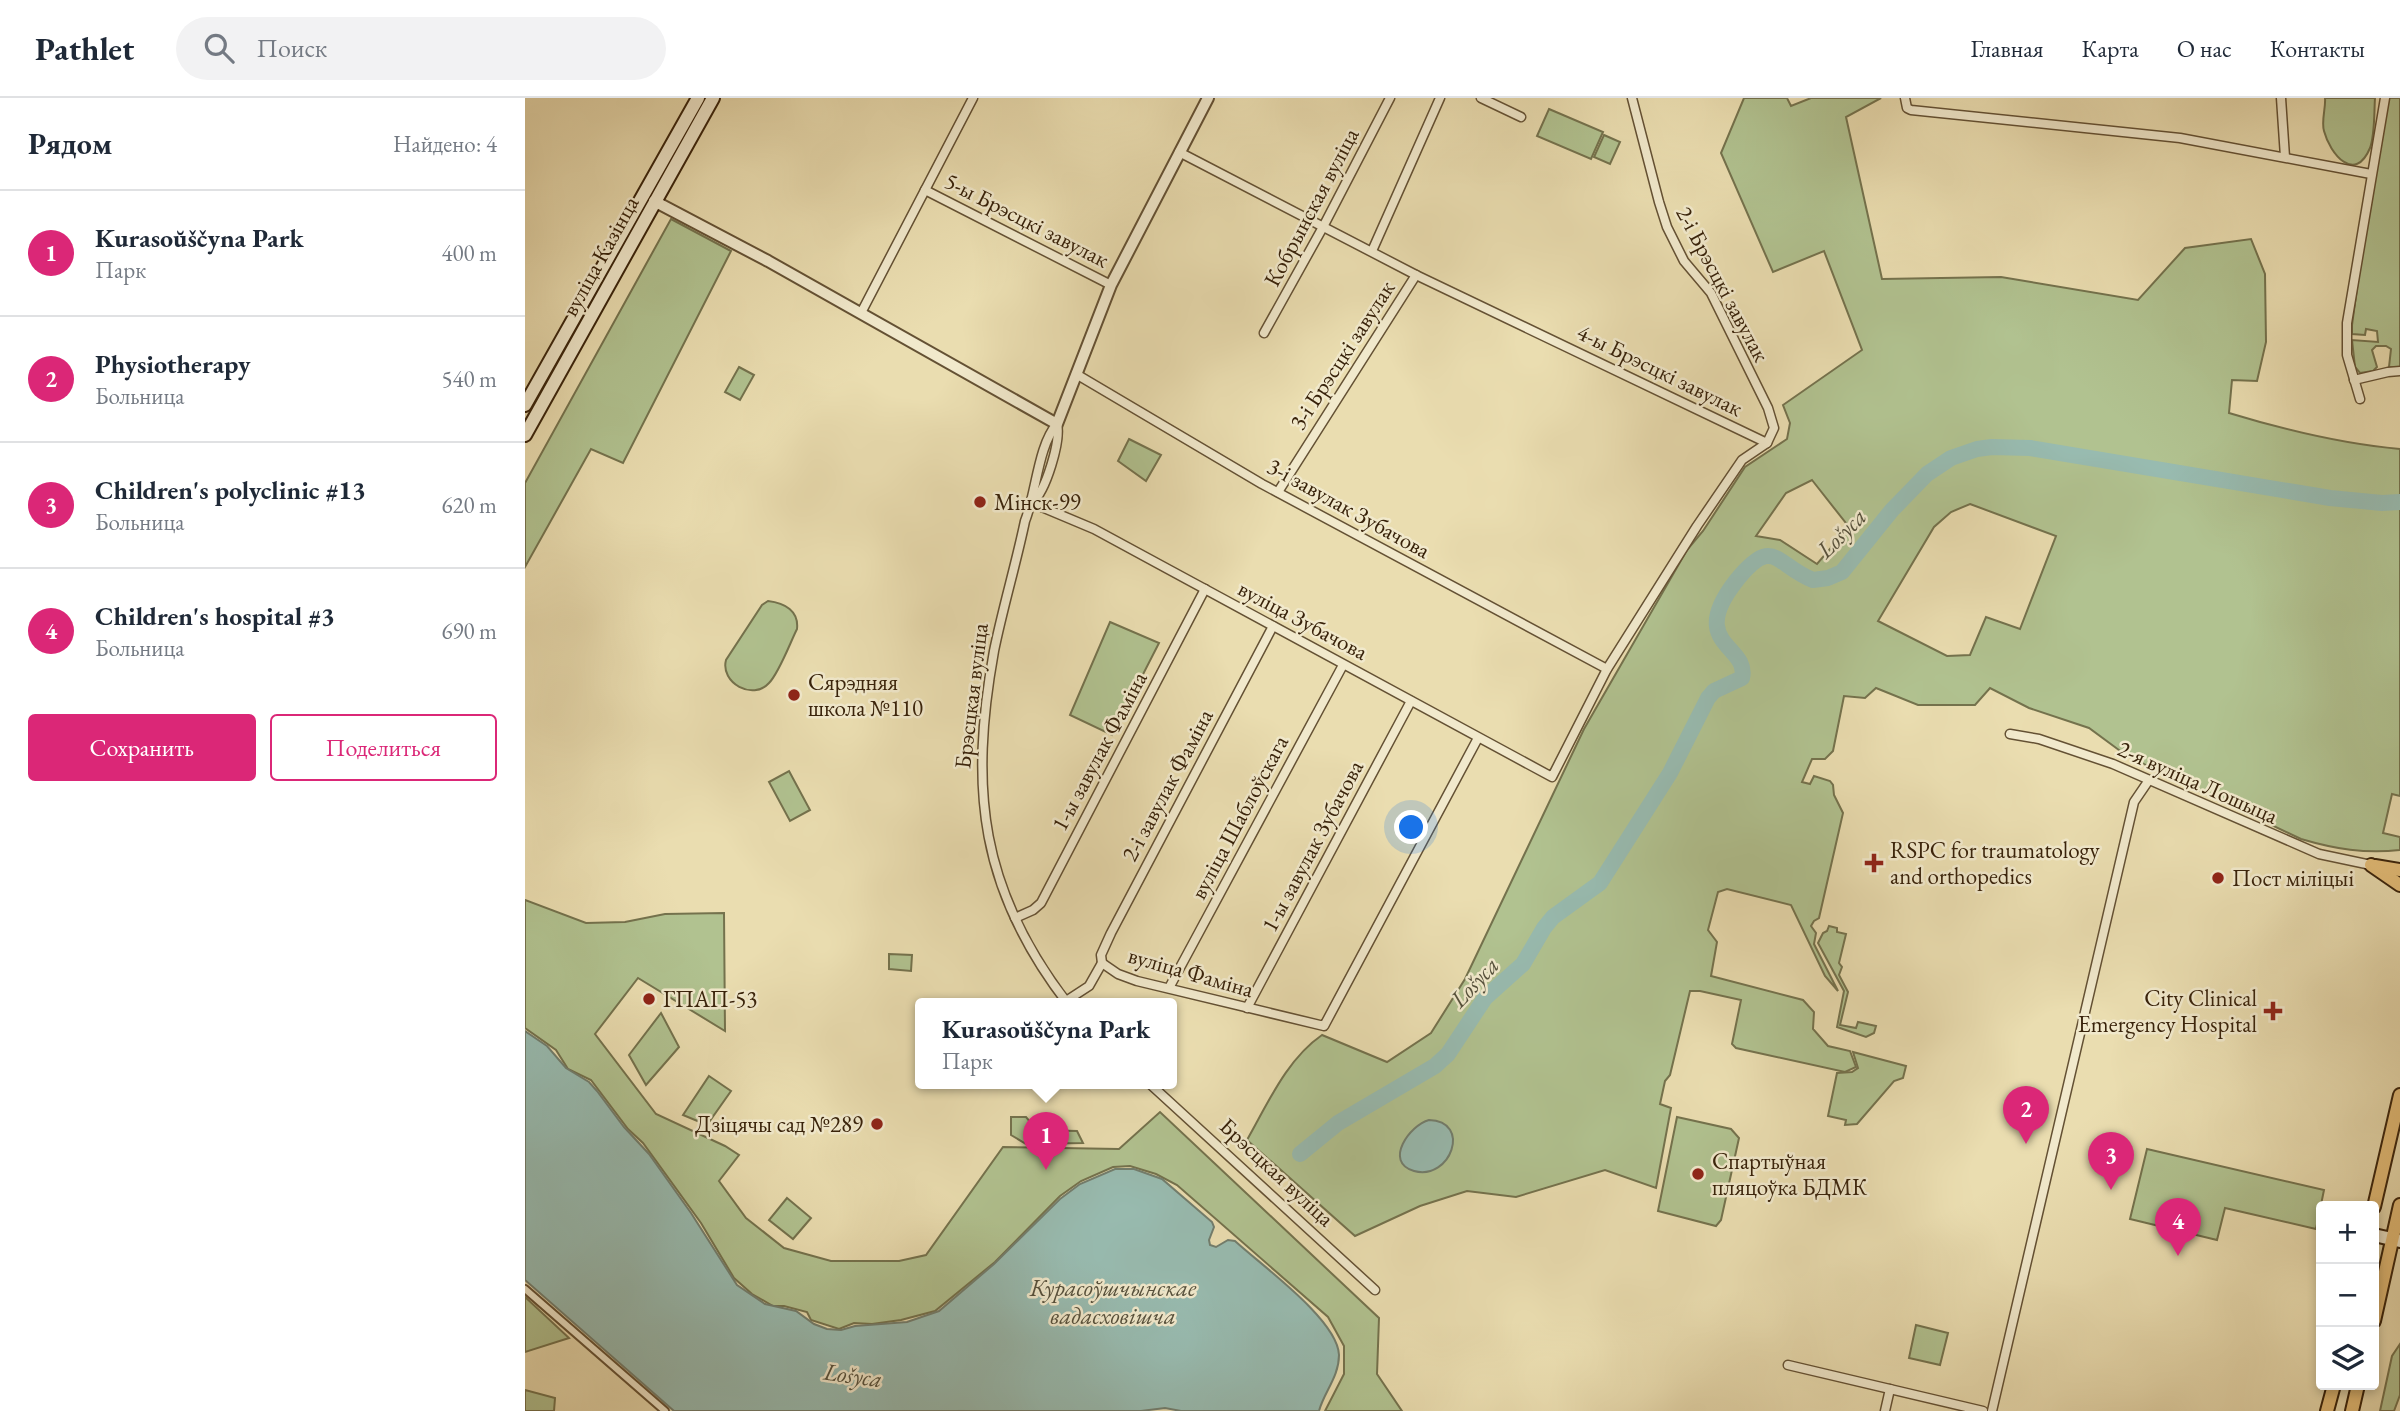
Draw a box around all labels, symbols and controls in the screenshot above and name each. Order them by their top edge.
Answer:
search box [176,17,666,80]
text: Pathlet [35,27,134,70]
icon: search [200,29,238,67]
text: Поиск [256,31,327,65]
text: Главная [1970,33,2044,64]
text: Карта [2082,33,2139,64]
text: О нас [2177,33,2232,64]
text: Контакты [2270,33,2365,64]
street label: Кобрынская вуліца [1257,122,1366,291]
text: Рядом [28,124,112,163]
text: Найдено: 4 [393,129,497,159]
street label: 5-ы Брэсцкі завулак [940,166,1114,274]
street label: вуліца Казінца [555,190,646,321]
street label: 2-і Брэсцкі завулак [1669,201,1777,367]
text: Kurasoŭščyna Park [95,221,304,255]
text: 1 [45,238,57,268]
text: 400 m [441,238,497,268]
text: Парк [95,255,146,285]
street label: 3-і Брэсцкі завулак [1283,275,1401,435]
street label: 4-ы Брэсцкі завулак [1572,317,1748,423]
text: Physiotherapy [95,347,250,381]
text: 2 [45,364,57,394]
text: 540 m [441,364,497,394]
text: Больница [95,381,184,411]
street label: 3-і завулак Зубачова [1262,451,1437,566]
text: Children's polyclinic #13 [95,473,366,507]
place label: Мінск-99 [994,487,1081,517]
text: 3 [45,490,57,520]
text: 620 m [441,490,497,520]
marker: Мінск-99 [972,494,988,510]
water label: Lošyca [1809,501,1873,565]
text: Больница [95,507,184,537]
street label: вуліца Зубачова [1233,573,1374,667]
text: Children's hospital #3 [95,599,335,633]
text: 4 [45,616,57,646]
text: 690 m [441,616,497,646]
street label: Брэсцкая вуліца [947,621,995,771]
text: Больница [95,633,184,663]
street label: 1-ы завулак Фаміна [1044,665,1154,836]
place label: Сярэдняя школа №110 [808,667,923,723]
marker: Сярэдняя школа №110 [786,687,802,703]
street label: 2-і завулак Фаміна [1114,703,1220,866]
button: Сохранить [28,714,256,781]
button: Поделиться [270,714,497,781]
street label: вуліца Шаблоўскага [1183,729,1295,904]
street label: 2-я вуліца Лошыца [2113,733,2283,831]
street label: 1-ы завулак Зубачова [1254,754,1370,937]
your location [1394,810,1428,844]
place label: RSPC for traumatology and orthopedics [1890,835,2101,891]
marker: RSPC for traumatology and orthopedics [1864,853,1884,873]
place label: Пост міліцыі [2232,863,2354,893]
marker: Пост міліцыі [2210,870,2226,886]
street label: вуліца Фаміна [1125,940,1258,1004]
water label: Lošyca [1442,950,1505,1015]
place label: City Clinical Emergency Hospital [2078,983,2257,1039]
place label: ГПАП-53 [663,984,757,1014]
marker: ГПАП-53 [641,991,657,1007]
popup [915,998,1177,1089]
marker: City Clinical Emergency Hospital [2263,1001,2283,1021]
text: Kurasoŭščyna Park [942,1012,1150,1046]
text: Парк [942,1046,993,1076]
pin: 2 [2003,1086,2049,1144]
place label: Дзіцячы сад №289 [695,1109,863,1139]
street label: Брэсцкая вуліца [1213,1111,1341,1234]
pin: 1 [1023,1112,1069,1170]
marker: Дзіцячы сад №289 [869,1116,885,1132]
pin: 3 [2088,1132,2134,1190]
place label: Спартыўная пляцоўка БДМК [1712,1146,1868,1202]
marker: Спартыўная пляцоўка БДМК [1690,1166,1706,1182]
pin: 4 [2155,1198,2201,1256]
map controls [2316,1201,2379,1390]
button: + [2316,1201,2379,1264]
button: − [2316,1264,2379,1327]
water label: Курасоўшчынскае вадасховішча [1029,1272,1197,1331]
button: layers [2316,1327,2379,1390]
water label: Lošyca [821,1355,884,1394]

